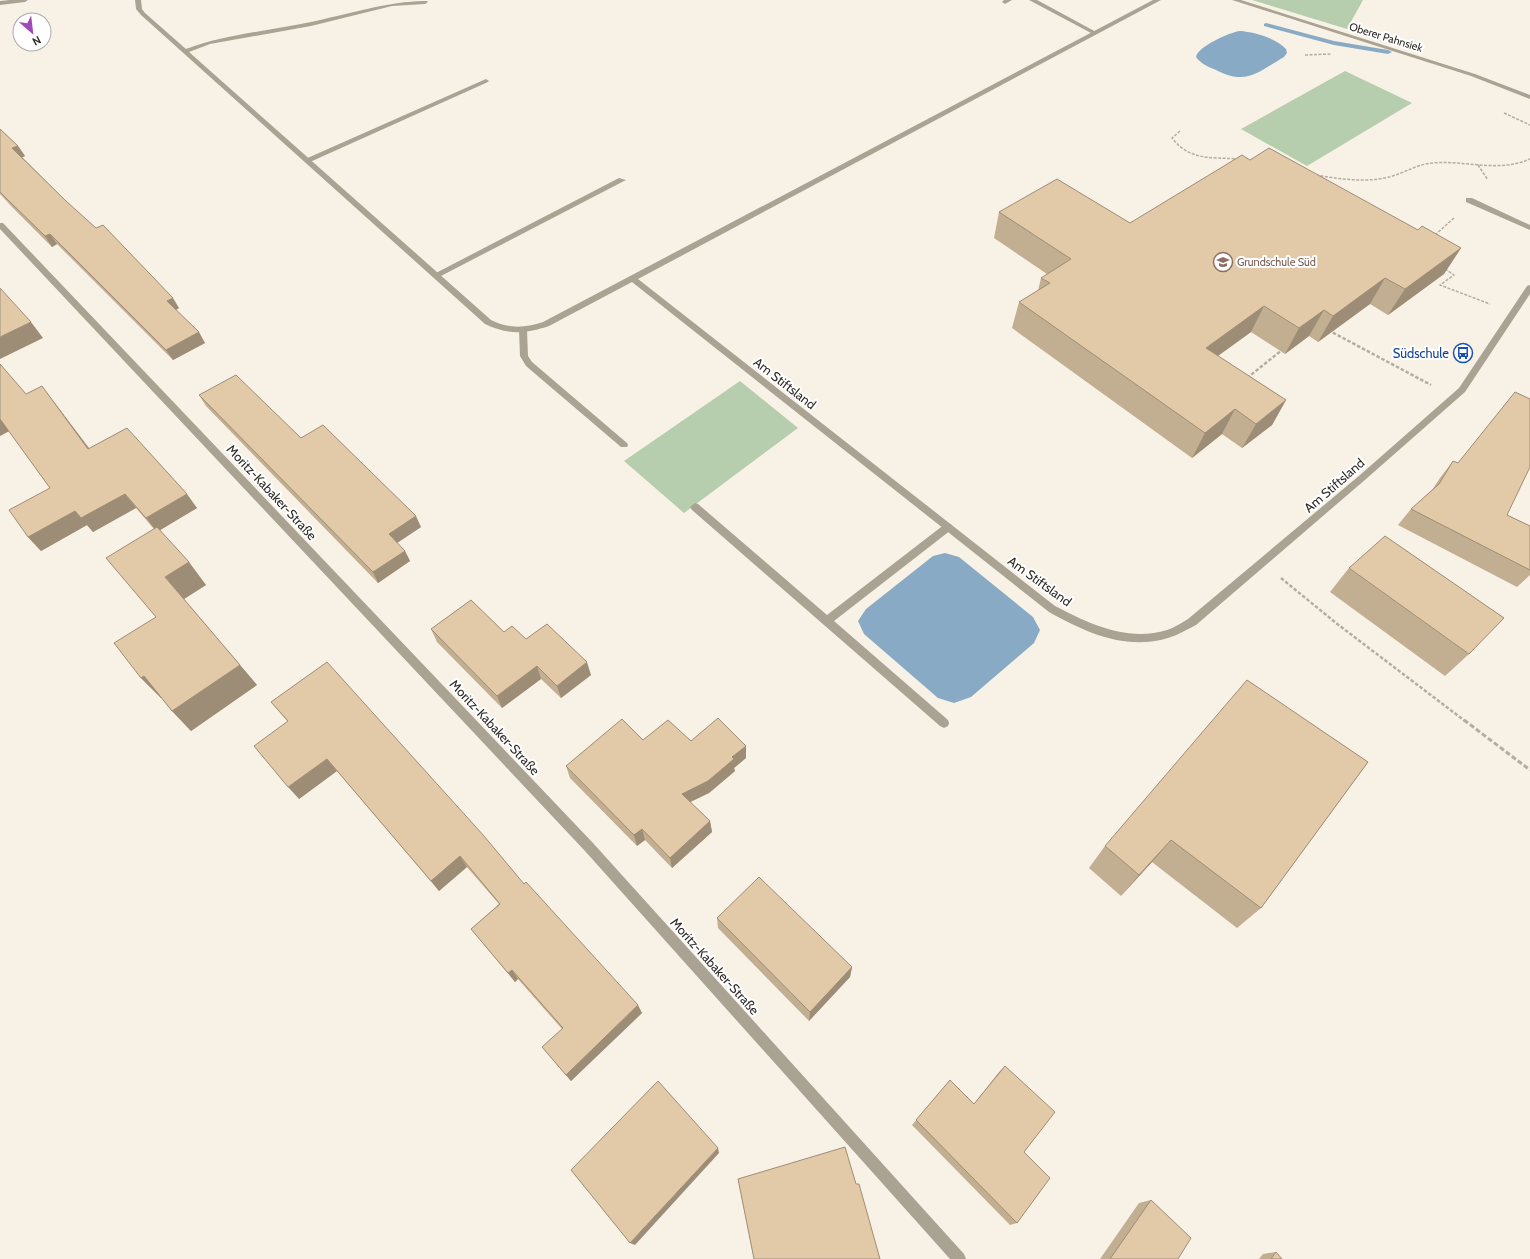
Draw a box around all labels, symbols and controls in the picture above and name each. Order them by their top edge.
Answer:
north arrow [12,12,52,52]
street label: Oberer Pahnsiek [1348,19,1424,55]
text: N [30,33,43,49]
school or university icon: Grundschule Süd [1212,251,1234,273]
place label: Grundschule Süd [1237,255,1316,269]
bus stop icon: Südschule [1452,342,1474,364]
place label: Südschule [1393,345,1449,361]
street label: Am Stiftsland [751,354,819,412]
street label: Moritz-Kabaker-Straße [224,441,321,543]
street label: Am Stiftsland [1301,454,1367,516]
street label: Am Stiftsland [1005,553,1075,609]
street label: Moritz-Kabaker-Straße [447,676,544,778]
street label: Moritz-Kabaker-Straße [667,914,763,1018]

